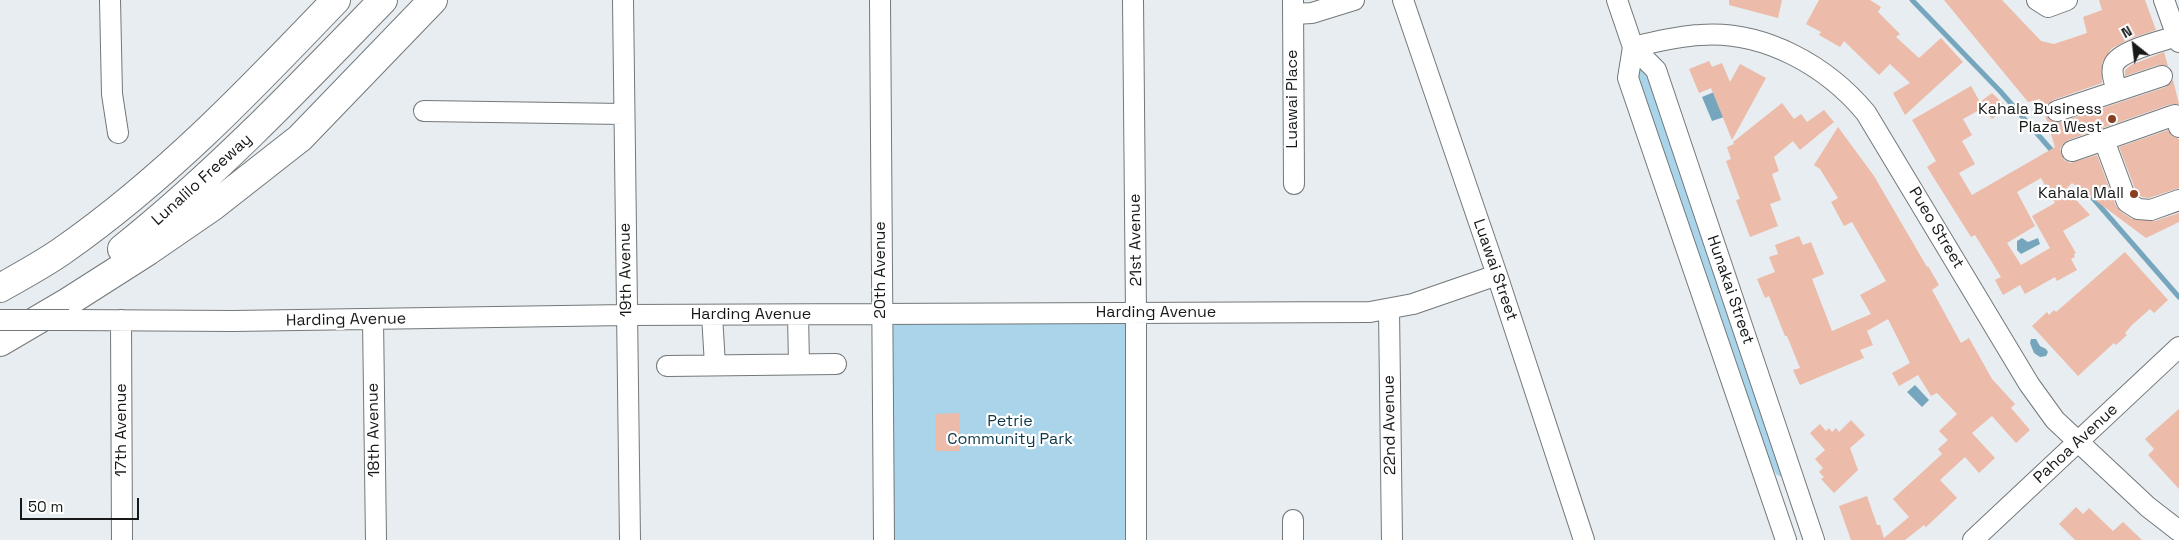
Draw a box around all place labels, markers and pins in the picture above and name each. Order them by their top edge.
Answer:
place label: Kahala Business Plaza West [1978,100,2102,138]
marker: Kahala Business Plaza West [2106,113,2118,125]
place label: Kahala Mall [2038,184,2124,204]
marker: Kahala Mall [2128,188,2140,200]

